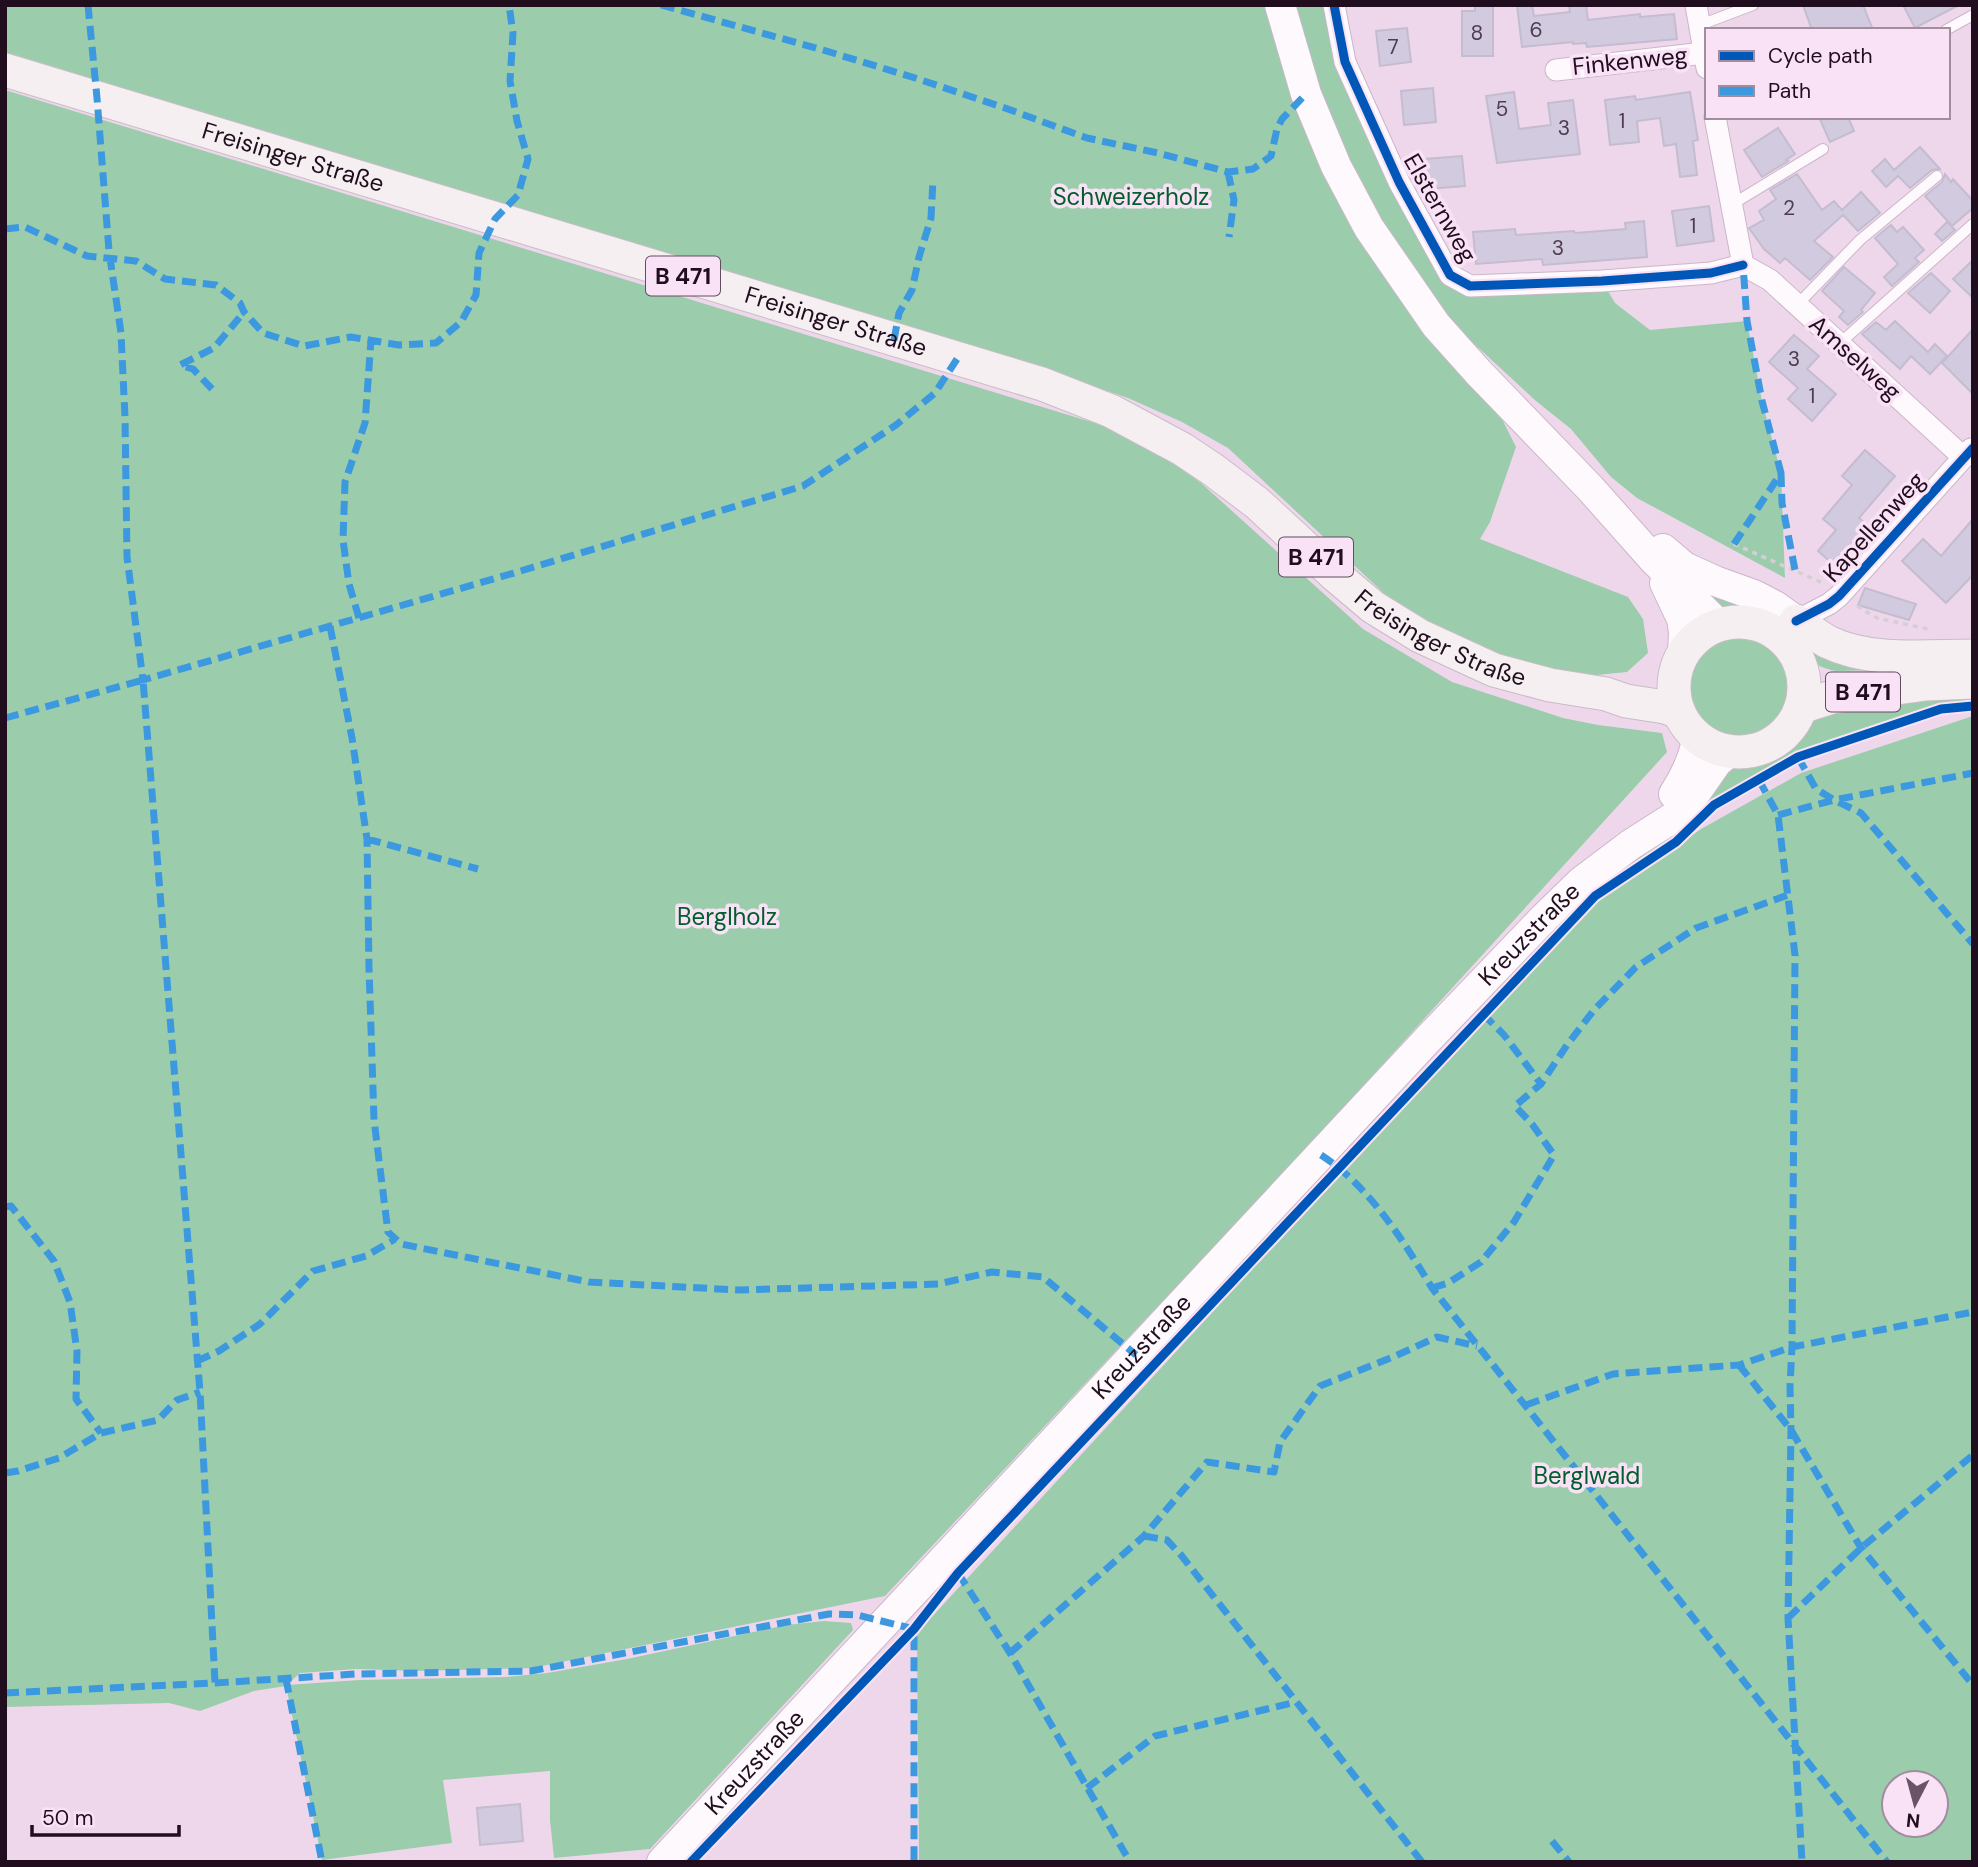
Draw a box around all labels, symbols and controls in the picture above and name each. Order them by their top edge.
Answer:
house number: 6 [1529,16,1543,44]
house number: 8 [1471,19,1483,47]
legend [1705,28,1950,119]
house number: 7 [1387,33,1399,61]
street label: Finkenweg [1571,39,1689,82]
text: Cycle path [1768,42,1873,70]
text: Path [1768,77,1811,105]
house number: 5 [1496,95,1508,123]
house number: 1 [1619,107,1625,135]
house number: 3 [1558,114,1570,142]
street label: Freisinger Straße [198,115,388,199]
street label: Elsternweg [1397,148,1484,268]
park label: Schweizerholz [1053,181,1209,212]
house number: 2 [1783,194,1795,222]
house number: 1 [1690,212,1696,240]
house number: 3 [1552,234,1564,262]
road number: B 471 [646,256,720,296]
street label: Freisinger Straße [741,279,931,363]
street label: Amselweg [1803,308,1908,407]
house number: 3 [1788,345,1800,373]
house number: 1 [1809,382,1815,410]
street label: Kapellenweg [1816,465,1931,588]
road number: B 471 [1279,538,1353,576]
street label: Freisinger Straße [1348,582,1529,693]
road number: B 471 [1826,672,1900,712]
street label: Kreuzstraße [1471,875,1586,992]
park label: Berglholz [677,901,777,932]
street label: Kreuzstraße [1085,1287,1198,1406]
park label: Berglwald [1534,1460,1640,1491]
street label: Kreuzstraße [698,1703,811,1821]
north arrow [1880,1769,1950,1839]
scale bar [32,1794,178,1838]
text: 50 m [42,1804,93,1832]
text: N [1905,1807,1921,1834]

